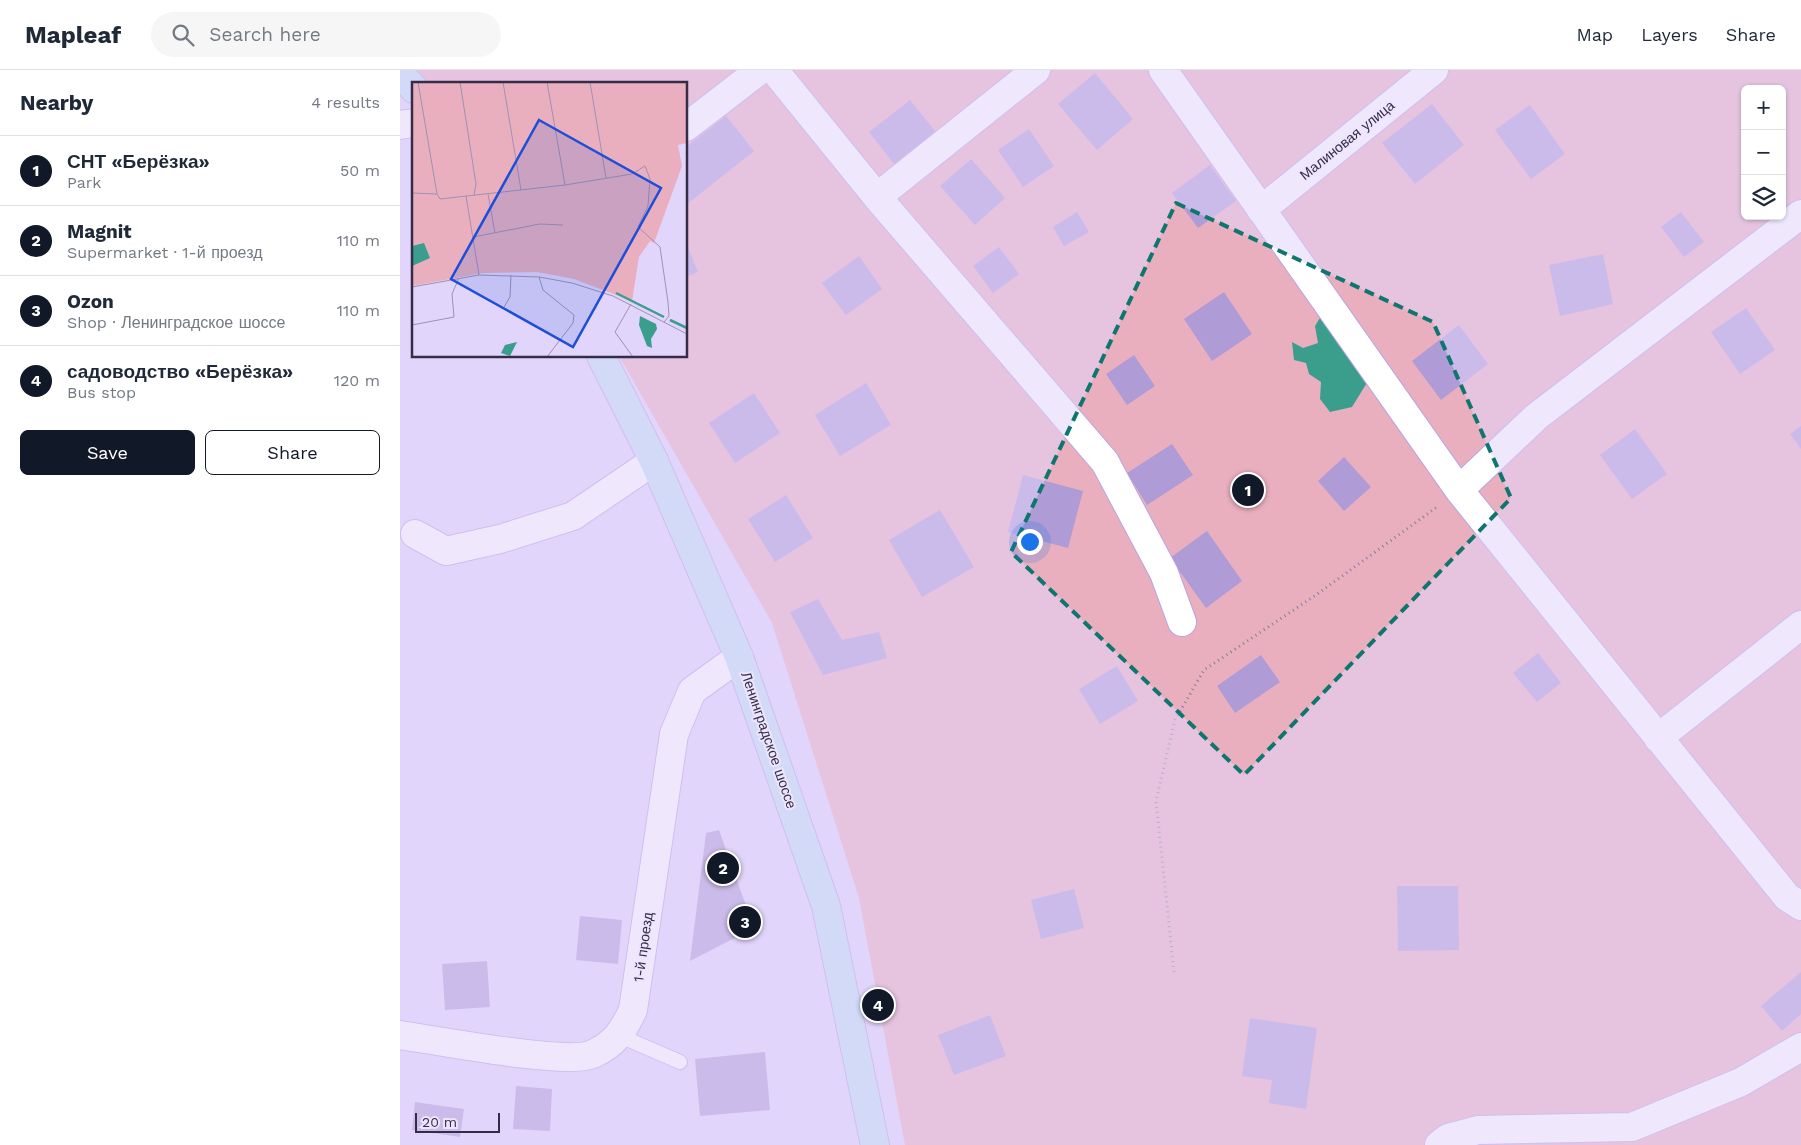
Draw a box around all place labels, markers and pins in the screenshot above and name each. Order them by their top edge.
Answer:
pin: 1 [1232,471,1264,509]
pin: 2 [707,849,739,887]
pin: 3 [729,903,761,941]
pin: 4 [862,986,894,1024]

